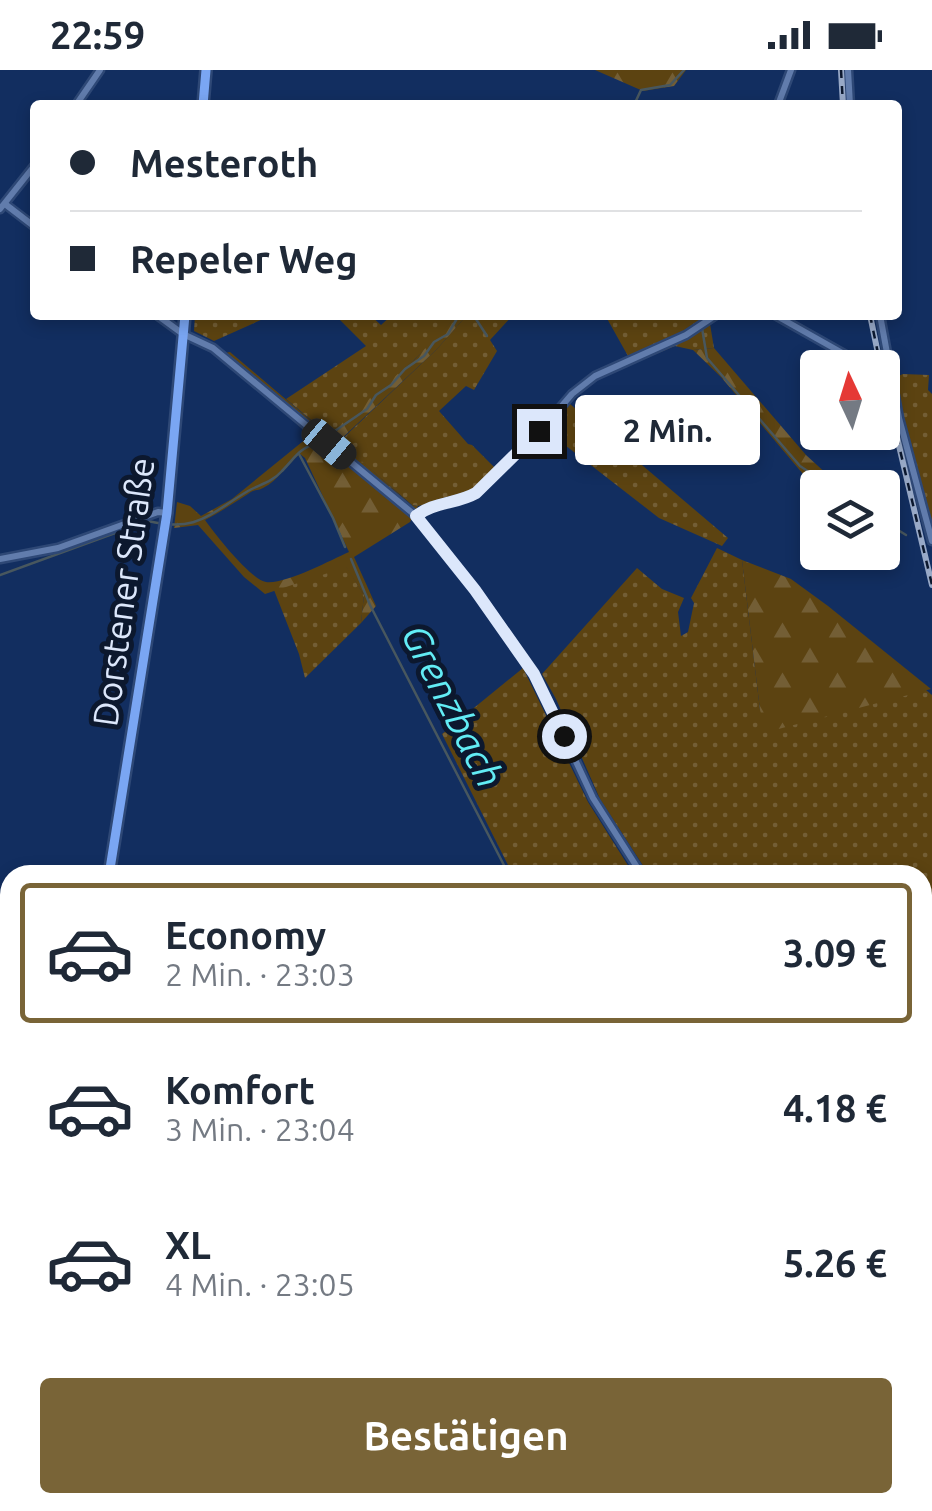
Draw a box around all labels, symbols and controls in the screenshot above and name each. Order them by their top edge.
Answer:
text: 22:59 [50,14,145,56]
text: Mesteroth [130,142,318,184]
text: Repeler Weg [130,238,358,280]
north arrow [800,350,900,450]
map controls [800,350,900,570]
callout: 2 Min. [574,396,759,466]
route end [517,409,562,454]
text: 2 Min. [623,412,712,448]
car [296,413,362,475]
street label: Dorstener Straße [84,455,162,729]
button: layers [800,470,900,570]
water label: Grenzbach [394,617,512,794]
route start [542,714,587,759]
icon: car [45,908,135,998]
text: Economy [165,914,326,956]
text: 3.09 € [783,932,887,974]
text: 2 Min. · 23:03 [165,956,355,992]
icon: car [45,1063,135,1153]
text: Komfort [165,1069,315,1111]
text: 4.18 € [783,1087,887,1129]
text: 3 Min. · 23:04 [165,1111,355,1147]
icon: car [45,1218,135,1308]
text: XL [165,1224,211,1266]
text: 5.26 € [783,1242,887,1284]
text: 4 Min. · 23:05 [165,1266,355,1302]
button: Bestätigen [40,1378,892,1493]

